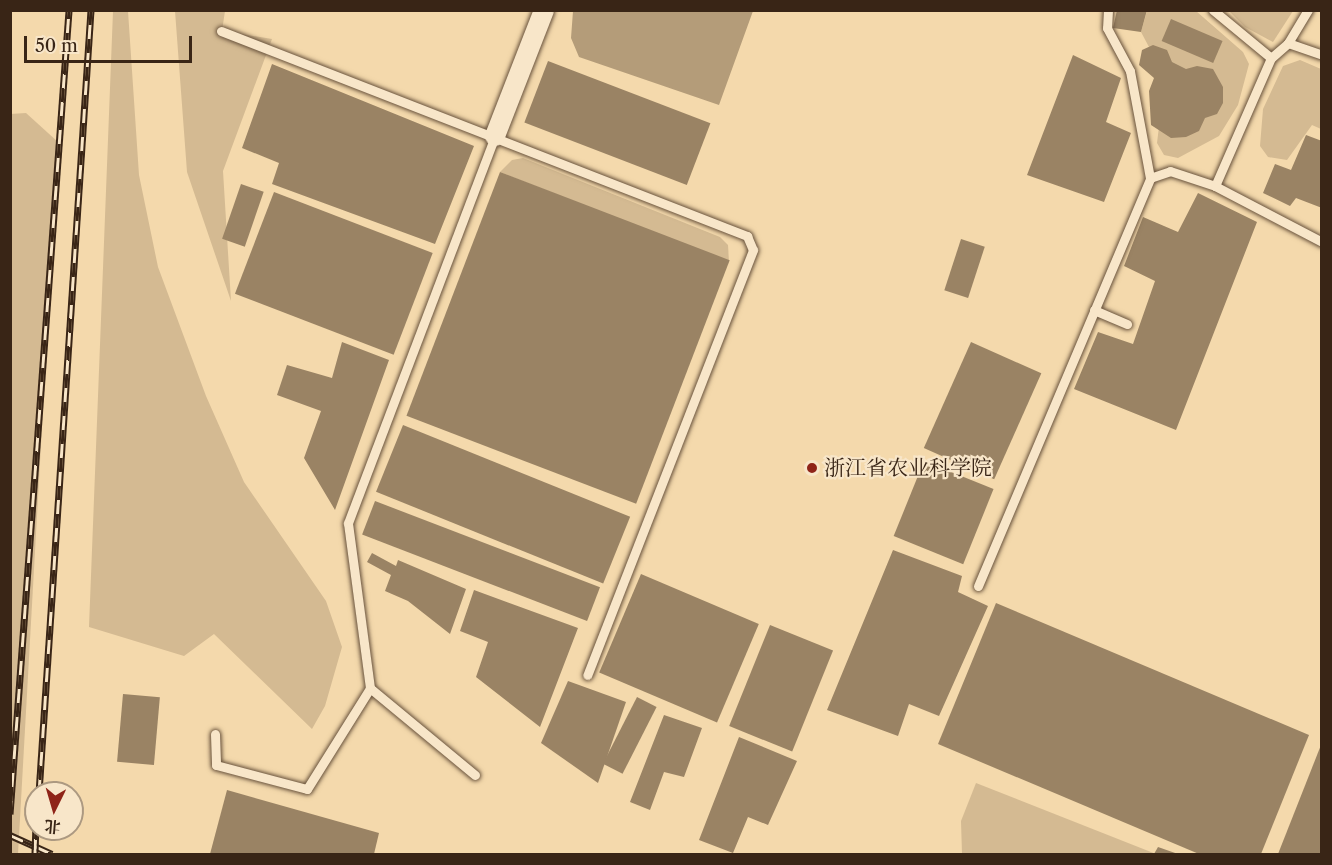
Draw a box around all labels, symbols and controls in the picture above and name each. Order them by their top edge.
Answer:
scale bar [27,24,195,62]
text: 50 m [35,35,78,57]
place label: 浙江省农业科学院 [824,455,992,481]
marker: 浙江省农业科学院 [805,461,819,475]
north arrow [24,781,84,841]
text: 北 [44,816,61,838]

